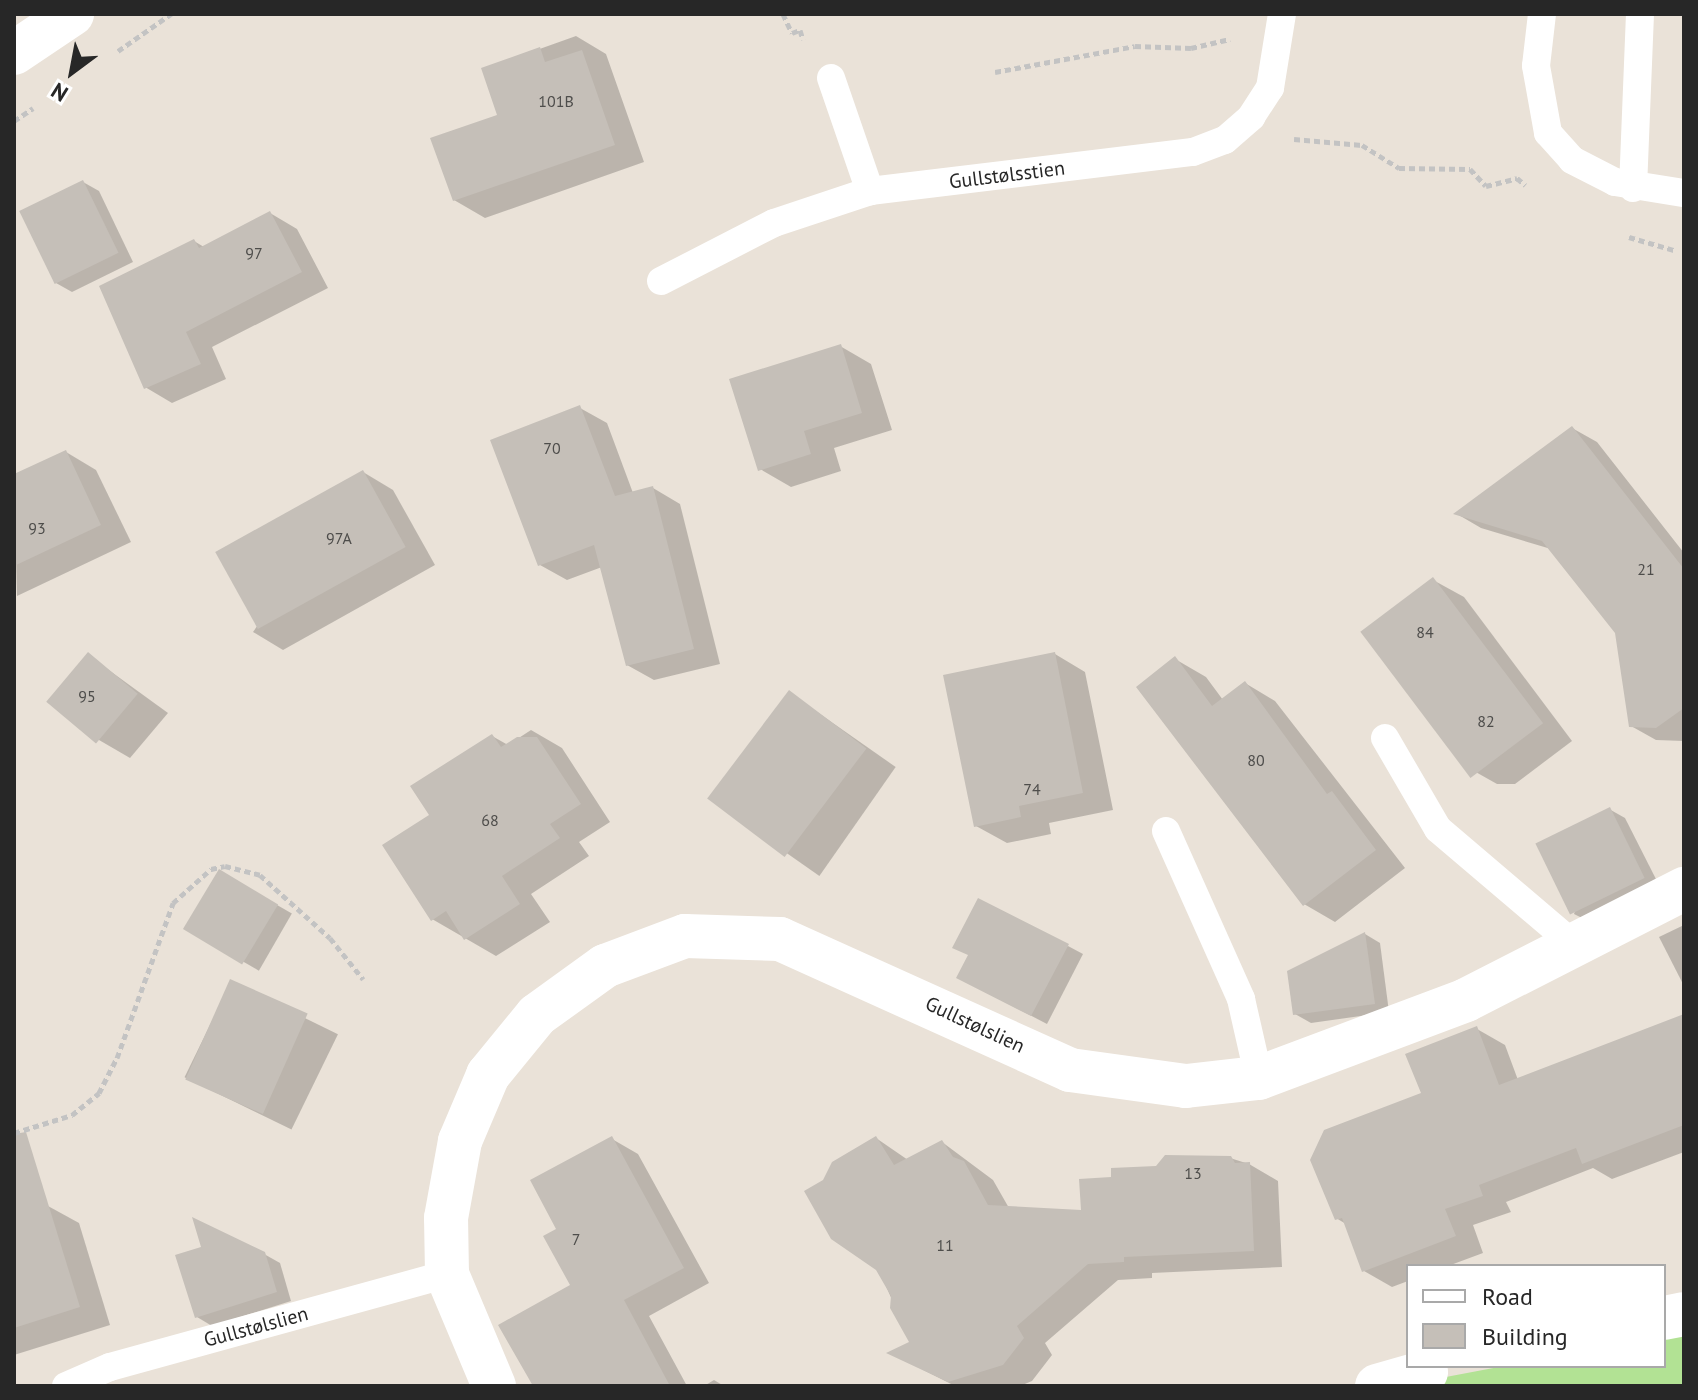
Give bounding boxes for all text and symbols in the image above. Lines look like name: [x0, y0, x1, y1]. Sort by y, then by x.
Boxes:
north arrow: [32, 32, 112, 112]
text: N: [46, 77, 73, 108]
house number: 101B: [538, 91, 574, 111]
street label: Gullstølsstien: [948, 156, 1066, 194]
house number: 97: [245, 243, 263, 263]
house number: 70: [543, 438, 561, 458]
house number: 93: [28, 518, 46, 538]
house number: 97A: [326, 528, 352, 548]
house number: 21: [1637, 559, 1655, 579]
house number: 84: [1416, 622, 1434, 642]
house number: 95: [78, 686, 96, 706]
house number: 82: [1477, 711, 1495, 731]
house number: 80: [1247, 750, 1265, 770]
house number: 74: [1023, 779, 1041, 799]
house number: 68: [481, 810, 499, 830]
street label: Gullstølslien: [921, 992, 1029, 1058]
house number: 13: [1184, 1163, 1202, 1183]
house number: 7: [572, 1229, 580, 1249]
house number: 11: [936, 1235, 954, 1255]
legend: [1406, 1264, 1666, 1368]
text: Road: [1482, 1281, 1533, 1312]
street label: Gullstølslien: [201, 1302, 311, 1352]
text: Building: [1482, 1321, 1568, 1352]

